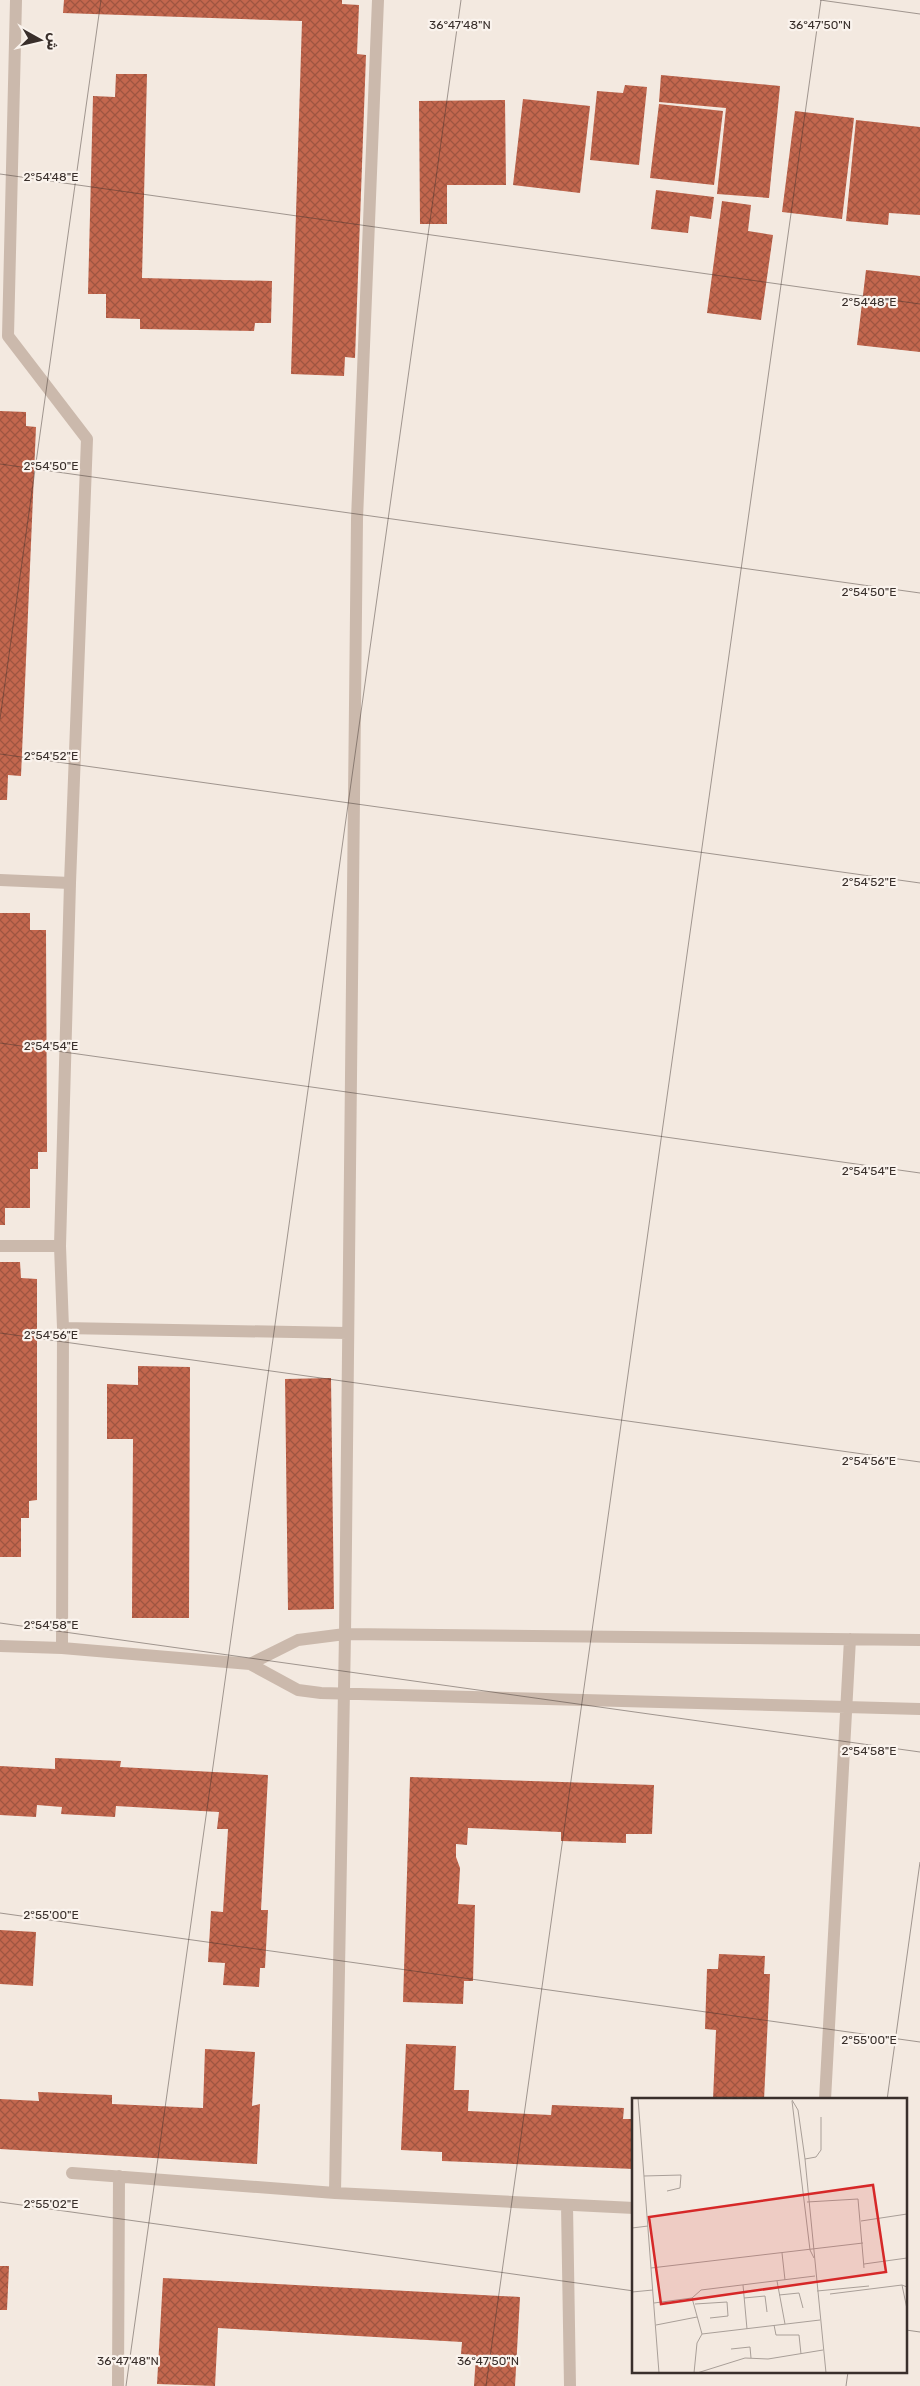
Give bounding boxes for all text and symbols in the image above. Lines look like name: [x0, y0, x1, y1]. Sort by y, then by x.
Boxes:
north arrow: [15, 15, 65, 65]
text: 36°47'48"N: [429, 18, 491, 32]
text: 36°47'50"N: [789, 18, 851, 32]
text: ش: [43, 32, 62, 52]
text: 2°54'48"E: [24, 170, 78, 184]
text: 2°54'48"E: [842, 295, 896, 309]
text: 2°54'50"E: [23, 459, 79, 473]
text: 2°54'50"E: [841, 585, 897, 599]
text: 2°54'52"E: [24, 749, 78, 763]
text: 2°54'52"E: [842, 875, 896, 889]
text: 2°54'54"E: [24, 1039, 78, 1053]
text: 2°54'54"E: [842, 1164, 896, 1178]
text: 2°54'56"E: [24, 1328, 78, 1342]
text: 2°54'56"E: [842, 1454, 896, 1468]
text: 2°54'58"E: [23, 1618, 79, 1632]
text: 2°54'58"E: [841, 1744, 897, 1758]
text: 2°55'00"E: [23, 1908, 79, 1922]
text: 2°55'00"E: [841, 2033, 897, 2047]
inset map: [632, 2098, 908, 2374]
text: 2°55'02"E: [24, 2197, 79, 2211]
text: 36°47'48"N: [97, 2354, 159, 2368]
text: 36°47'50"N: [457, 2354, 519, 2368]

